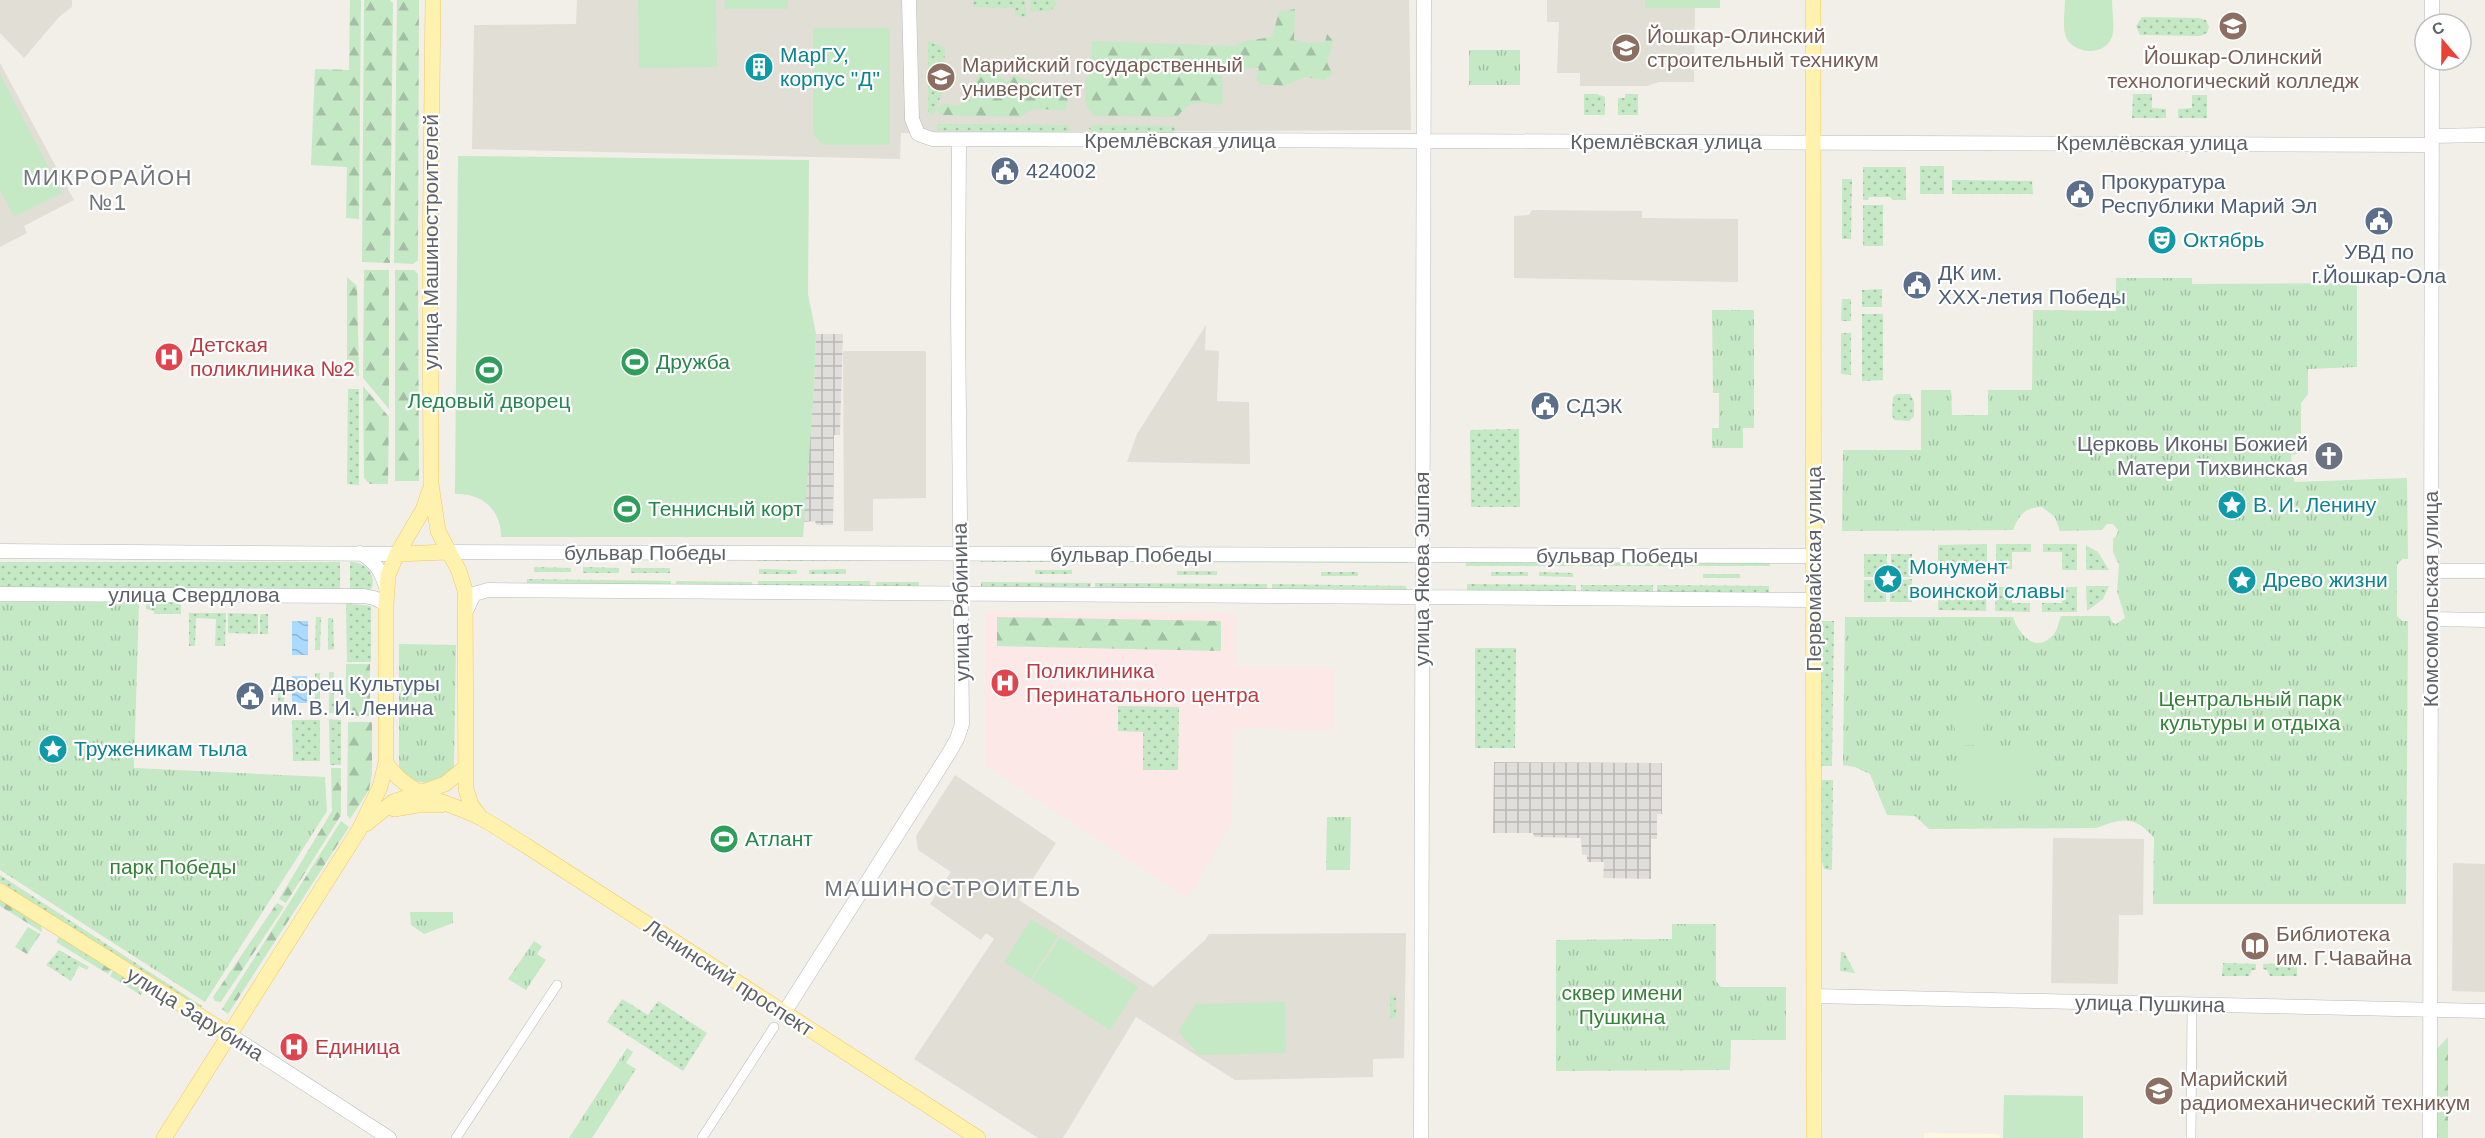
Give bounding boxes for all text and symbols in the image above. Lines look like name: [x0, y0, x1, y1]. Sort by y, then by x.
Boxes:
school or university icon: Йошкар-Олинский технологический колледж: [2217, 10, 2249, 42]
north arrow: [2413, 12, 2473, 72]
text: С: [2430, 18, 2447, 38]
place label: Йошкар-Олинский строительный техникум: [1647, 24, 1879, 71]
school or university icon: Йошкар-Олинский строительный техникум: [1610, 32, 1642, 64]
place label: МарГУ, корпус "Д": [780, 43, 880, 90]
place label: Йошкар-Олинский технологический колледж: [2107, 45, 2359, 92]
building icon: МарГУ, корпус "Д": [743, 51, 775, 83]
place label: Марийский государственный университет: [962, 53, 1243, 100]
school or university icon: Марийский государственный университет: [925, 61, 957, 93]
street label: улица Машиностроителей: [419, 114, 442, 370]
street label: Кремлёвская улица: [1084, 129, 1276, 152]
street label: Кремлёвская улица: [1570, 130, 1762, 153]
street label: Кремлёвская улица: [2056, 131, 2248, 154]
public building icon: 424002: [989, 155, 1021, 187]
place label: 424002: [1026, 159, 1096, 182]
district label: МИКРОРАЙОН №1: [23, 165, 193, 215]
place label: Прокуратура Республики Марий Эл: [2101, 170, 2317, 217]
public building icon: Прокуратура Республики Марий Эл: [2064, 178, 2096, 210]
public building icon: УВД по г.Йошкар-Ола: [2363, 205, 2395, 237]
theatre icon: Октябрь: [2146, 224, 2178, 256]
place label: Октябрь: [2183, 228, 2264, 251]
place label: УВД по г.Йошкар-Ола: [2312, 240, 2447, 287]
place label: ДК им. ХХХ-летия Победы: [1938, 261, 2126, 308]
public building icon: ДК им. ХХХ-летия Победы: [1901, 269, 1933, 301]
place label: Детская поликлиника №2: [190, 333, 355, 380]
hospital icon: Детская поликлиника №2: [153, 341, 185, 373]
sports icon: Дружба: [619, 346, 651, 378]
place label: Дружба: [656, 350, 730, 373]
sports icon: Ледовый дворец: [473, 354, 505, 386]
place label: Ледовый дворец: [408, 389, 571, 412]
public building icon: СДЭК: [1529, 390, 1561, 422]
place label: СДЭК: [1566, 394, 1623, 417]
place label: Церковь Иконы Божией Матери Тихвинская: [2077, 432, 2308, 479]
church icon: Церковь Иконы Божией Матери Тихвинская: [2313, 440, 2345, 472]
street label: Первомайская улица: [1802, 466, 1825, 672]
street label: улица Якова Эшпая: [1410, 472, 1433, 666]
place icon: В. И. Ленину: [2216, 489, 2248, 521]
street label: Комсомольская улица: [2419, 490, 2442, 707]
sports icon: Теннисный корт: [611, 493, 643, 525]
place label: В. И. Ленину: [2253, 493, 2377, 516]
place label: Теннисный корт: [648, 497, 803, 520]
street label: улица Рябинина: [948, 522, 973, 682]
street label: бульвар Победы: [564, 541, 726, 564]
street label: бульвар Победы: [1050, 543, 1212, 566]
street label: бульвар Победы: [1536, 544, 1698, 567]
place label: Монумент воинской славы: [1909, 555, 2065, 602]
place icon: Монумент воинской славы: [1872, 563, 1904, 595]
place icon: Древо жизни: [2226, 564, 2258, 596]
place label: Древо жизни: [2263, 568, 2388, 591]
street label: улица Свердлова: [108, 583, 280, 606]
place label: Поликлиника Перинатального центра: [1026, 659, 1260, 706]
hospital icon: Поликлиника Перинатального центра: [989, 667, 1021, 699]
place label: Дворец Культуры им. В. И. Ленина: [271, 672, 440, 719]
public building icon: Дворец Культуры им. В. И. Ленина: [234, 680, 266, 712]
park label: Центральный парк культуры и отдыха: [2158, 687, 2342, 734]
place icon: Труженикам тыла: [37, 733, 69, 765]
place label: Труженикам тыла: [74, 737, 247, 760]
sports icon: Атлант: [708, 823, 740, 855]
place label: Атлант: [745, 827, 813, 850]
park label: парк Победы: [110, 855, 236, 878]
district label: МАШИНОСТРОИТЕЛЬ: [824, 876, 1082, 901]
street label: Ленинский проспект: [641, 914, 818, 1041]
place label: Библиотека им. Г.Чавайна: [2276, 922, 2412, 969]
library icon: Библиотека им. Г.Чавайна: [2239, 930, 2271, 962]
street label: улица Зарубина: [123, 962, 268, 1065]
park label: сквер имени Пушкина: [1562, 981, 1682, 1028]
street label: улица Пушкина: [2075, 991, 2226, 1016]
hospital icon: Единица: [278, 1031, 310, 1063]
place label: Единица: [315, 1035, 400, 1058]
place label: Марийский радиомеханический техникум: [2180, 1067, 2470, 1114]
school or university icon: Марийский радиомеханический техникум: [2143, 1075, 2175, 1107]

